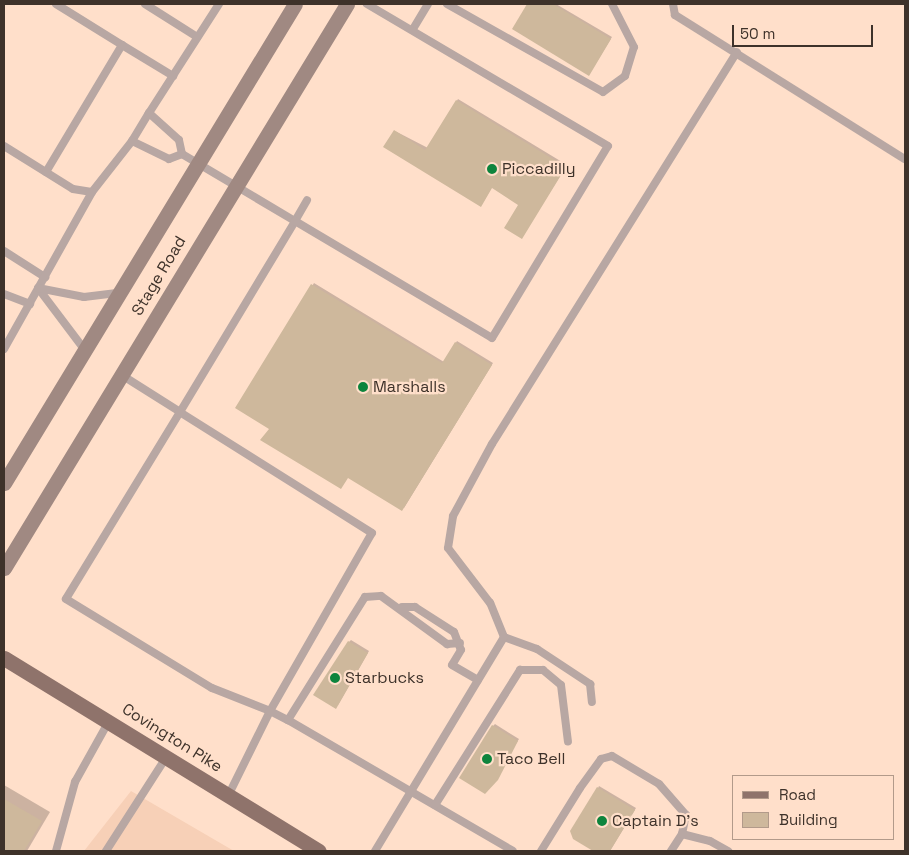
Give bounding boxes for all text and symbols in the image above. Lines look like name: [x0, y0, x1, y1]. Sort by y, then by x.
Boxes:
scale bar: [734, 15, 875, 47]
text: 50 m: [740, 24, 775, 43]
place label: Piccadilly: [502, 159, 576, 179]
marker: Piccadilly: [486, 163, 498, 175]
street label: Stage Road: [128, 233, 190, 319]
place label: Marshalls: [373, 377, 446, 397]
marker: Marshalls: [357, 381, 369, 393]
place label: Starbucks: [345, 668, 424, 688]
marker: Starbucks: [329, 672, 341, 684]
street label: Covington Pike: [118, 700, 226, 776]
place label: Taco Bell: [497, 749, 565, 769]
marker: Taco Bell: [481, 753, 493, 765]
legend: [732, 775, 894, 840]
text: Road: [779, 785, 816, 804]
text: Building: [779, 810, 838, 829]
place label: Captain D's: [612, 811, 699, 831]
marker: Captain D's: [596, 815, 608, 827]

